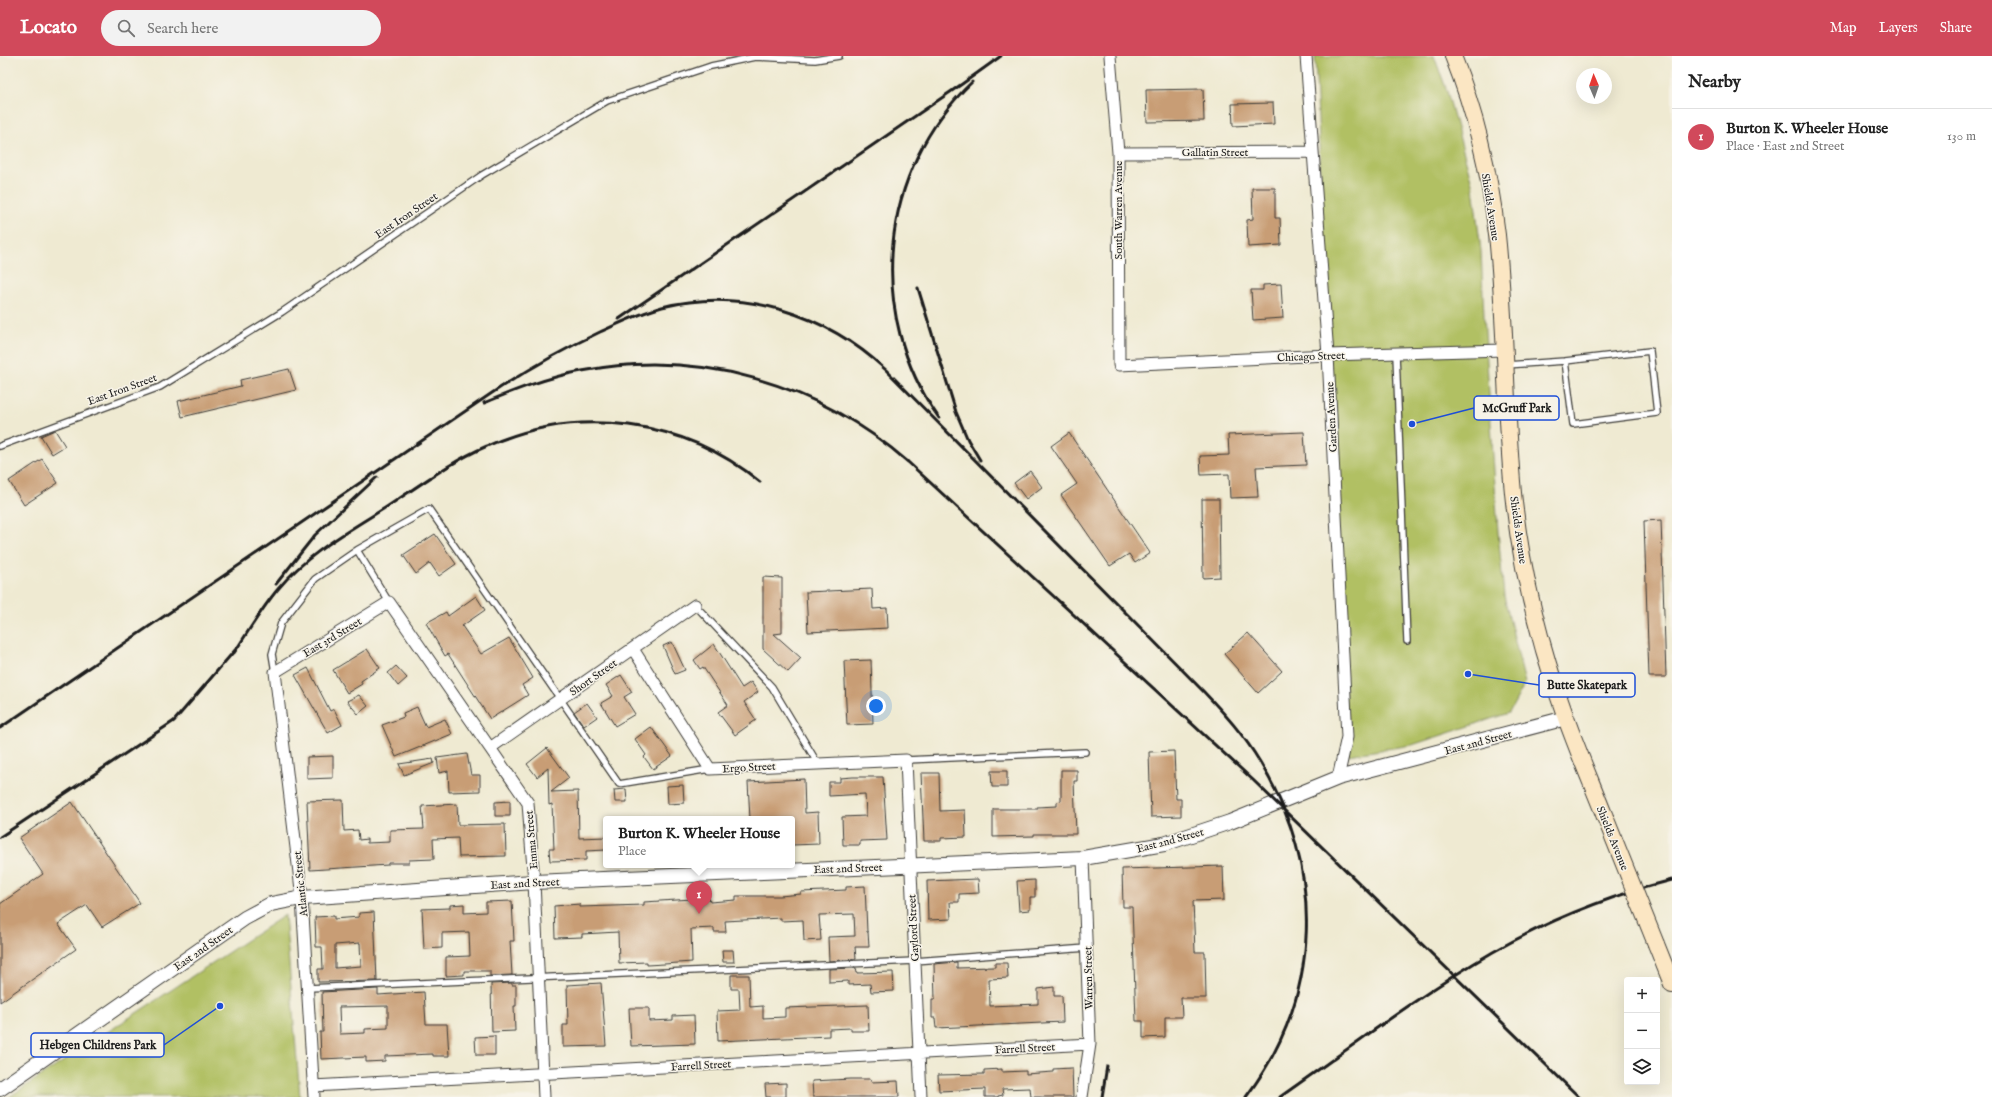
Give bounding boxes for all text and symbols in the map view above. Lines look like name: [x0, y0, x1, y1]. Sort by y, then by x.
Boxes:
search box: [101, 10, 381, 46]
text: Locato: [20, 16, 77, 40]
icon: search: [115, 17, 137, 39]
text: Search here: [147, 19, 219, 38]
text: Map: [1830, 19, 1857, 37]
text: Layers: [1879, 19, 1918, 37]
text: Share: [1940, 19, 1972, 37]
north arrow: [1576, 68, 1612, 104]
text: Nearby: [1688, 72, 1741, 93]
text: Burton K. Wheeler House: [1726, 119, 1888, 138]
text: 1: [1699, 128, 1703, 145]
text: 130 m: [1947, 128, 1976, 145]
text: Place · East 2nd Street: [1726, 138, 1844, 155]
street label: Gallatin Street: [1182, 146, 1249, 160]
street label: South Warren Avenue: [1112, 161, 1126, 259]
street label: Shields Avenue: [1478, 172, 1502, 242]
street label: East Iron Street: [373, 190, 441, 242]
street label: Chicago Street: [1277, 349, 1345, 365]
street label: East Iron Street: [86, 371, 159, 409]
street label: Garden Avenue: [1323, 381, 1341, 452]
callout: McGruff Park: [1474, 396, 1559, 420]
text: McGruff Park: [1482, 401, 1552, 416]
street label: Shields Avenue: [1506, 495, 1530, 565]
street label: East 3rd Street: [301, 615, 365, 661]
street label: Short Street: [567, 656, 620, 699]
callout: Butte Skatepark: [1539, 673, 1635, 697]
text: Butte Skatepark: [1547, 678, 1628, 694]
your location: [866, 696, 886, 716]
street label: East 2nd Street: [1443, 727, 1514, 759]
street label: Ergo Street: [722, 760, 776, 776]
street label: Shields Avenue: [1593, 804, 1631, 873]
street label: Emma Street: [522, 810, 542, 870]
popup: [603, 816, 795, 868]
text: Burton K. Wheeler House: [618, 824, 780, 843]
street label: East 2nd Street: [1135, 825, 1206, 857]
text: Place: [618, 843, 646, 860]
street label: Atlantic Street: [291, 850, 312, 918]
street label: East 2nd Street: [813, 861, 883, 877]
street label: East 2nd Street: [490, 875, 560, 893]
pin: 1: [686, 881, 712, 914]
street label: Gaylord Street: [905, 894, 923, 962]
street label: East 2nd Street: [171, 923, 236, 974]
street label: Warren Street: [1081, 946, 1097, 1010]
map controls: [1624, 977, 1660, 1085]
button: +: [1624, 977, 1660, 1013]
button: −: [1624, 1013, 1660, 1049]
callout: Hebgen Childrens Park: [31, 1033, 164, 1057]
text: Hebgen Childrens Park: [40, 1038, 157, 1054]
street label: Farrell Street: [994, 1040, 1056, 1058]
button: layers: [1624, 1049, 1660, 1085]
street label: Farrell Street: [670, 1057, 732, 1075]

